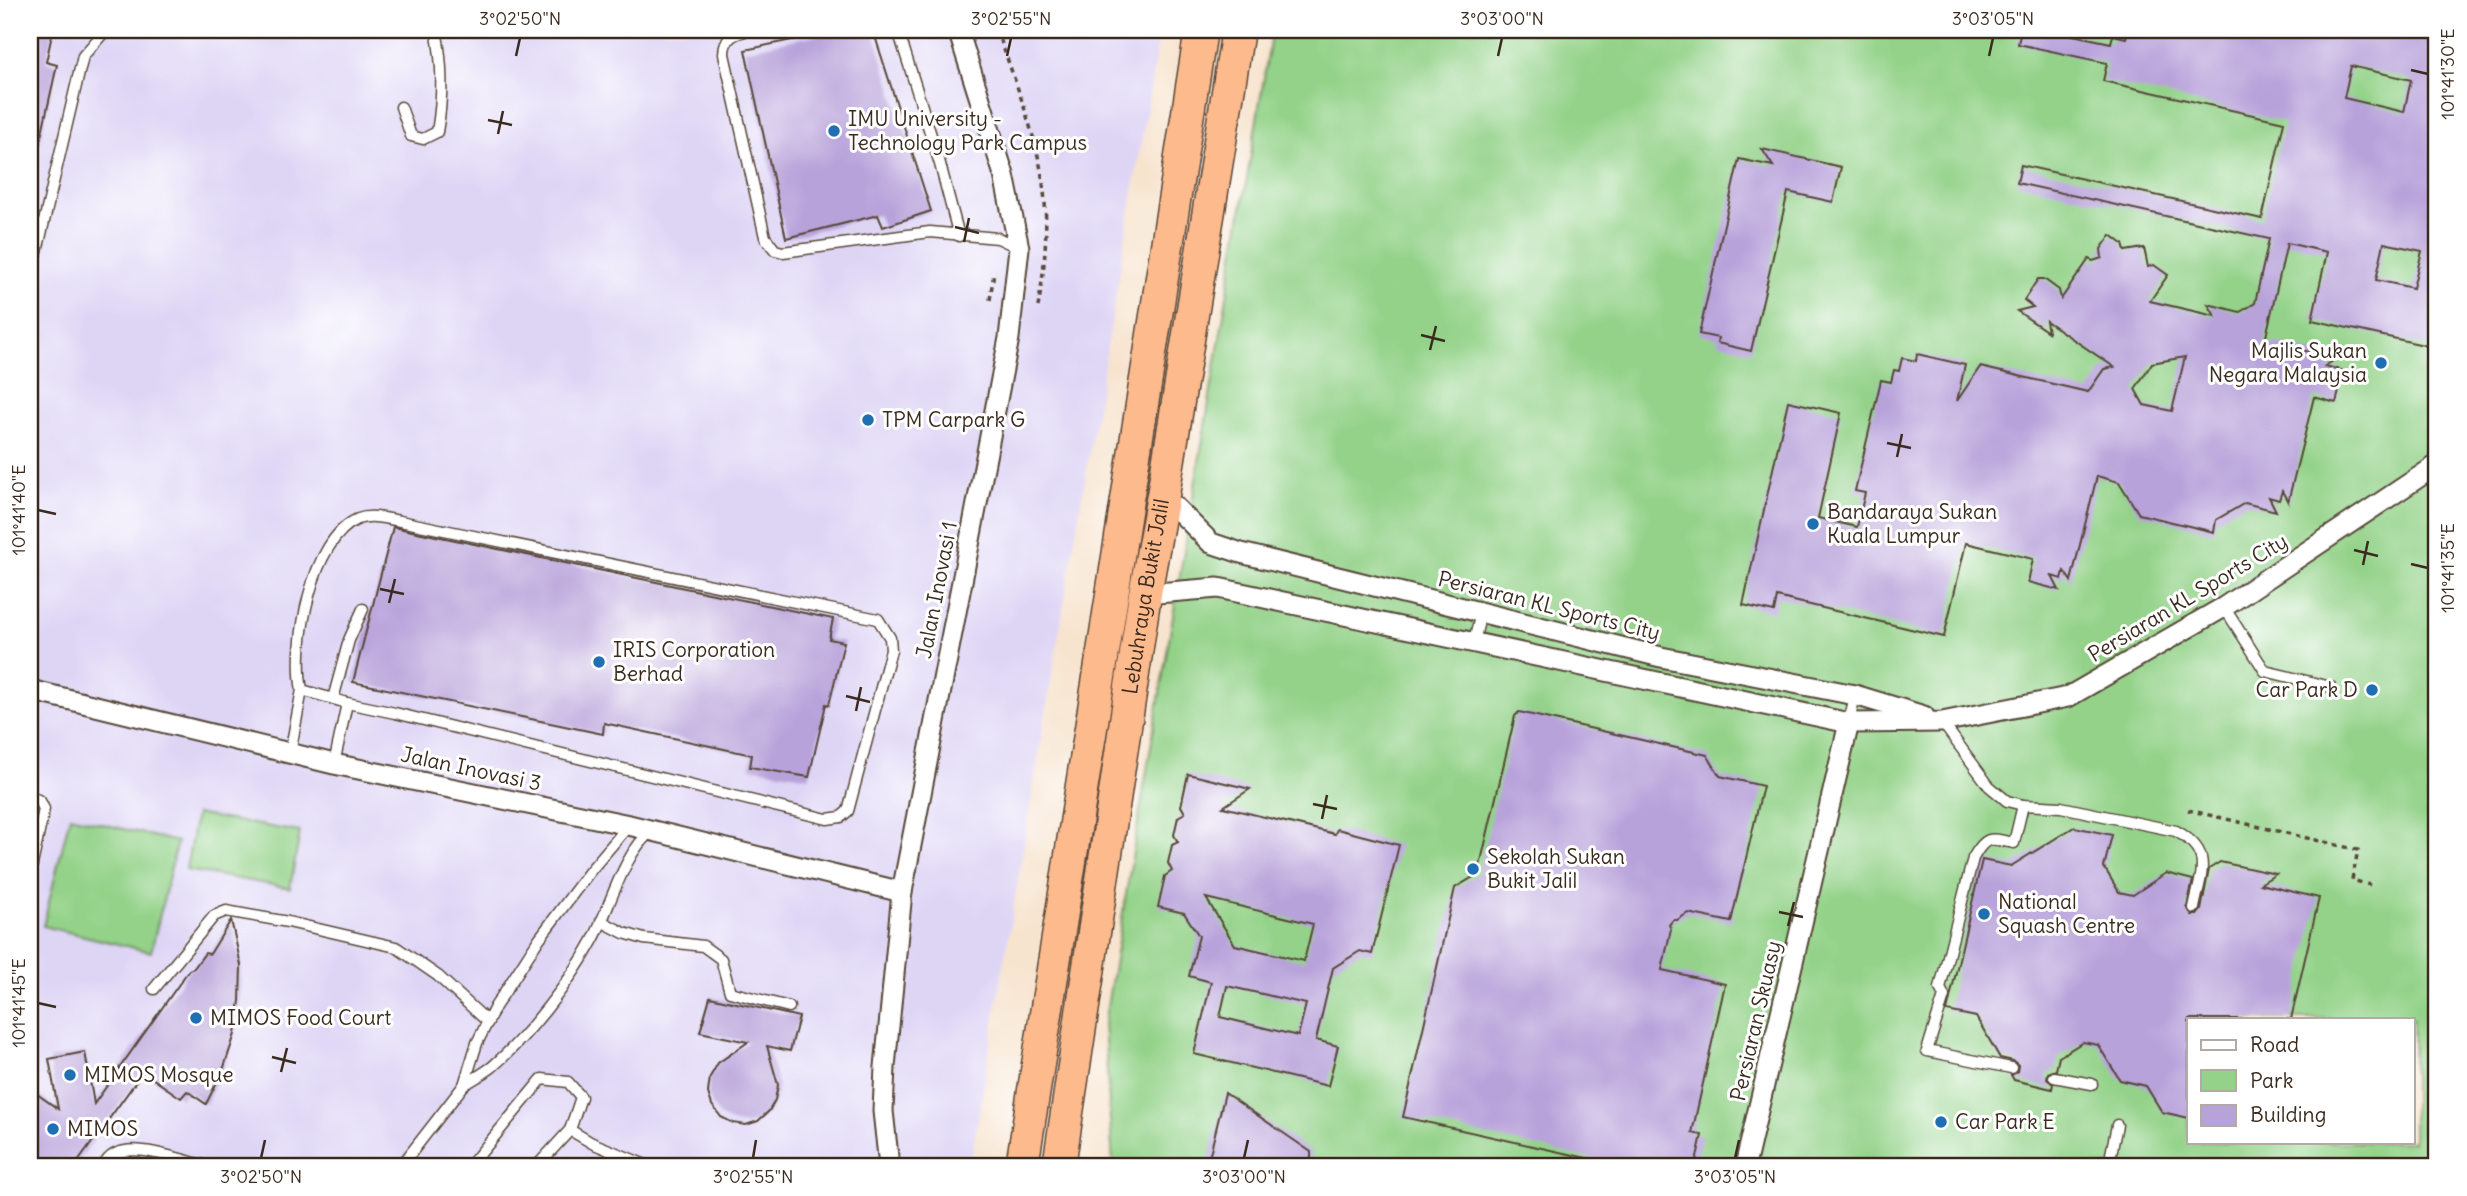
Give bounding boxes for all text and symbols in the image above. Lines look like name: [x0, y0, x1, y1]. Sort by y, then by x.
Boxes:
text: 3°02'50"N: [479, 7, 561, 30]
text: 3°02'55"N: [971, 7, 1051, 30]
text: 3°03'00"N: [1460, 7, 1544, 30]
text: 3°03'05"N: [1952, 7, 2034, 30]
text: 101°41'30"E: [2436, 28, 2459, 120]
place label: IMU University - Technology Park Campus: [848, 105, 1087, 156]
marker: IMU University - Technology Park Campus: [826, 123, 842, 139]
place label: Majlis Sukan Negara Malaysia: [2209, 337, 2367, 388]
marker: Majlis Sukan Negara Malaysia: [2373, 355, 2389, 371]
place label: TPM Carpark G: [882, 406, 1025, 433]
marker: TPM Carpark G: [860, 412, 876, 428]
text: 101°41'40"E: [7, 464, 30, 556]
street label: Lebuhraya Bukit Jalil: [1116, 497, 1175, 696]
place label: Bandaraya Sukan Kuala Lumpur: [1827, 498, 1997, 549]
marker: Bandaraya Sukan Kuala Lumpur: [1805, 516, 1821, 532]
street label: Jalan Inovasi 1: [910, 519, 963, 661]
text: 101°41'35"E: [2436, 523, 2459, 613]
street label: Persiaran KL Sports City: [2083, 527, 2292, 668]
street label: Persiaran KL Sports City: [1435, 565, 1663, 646]
place label: IRIS Corporation Berhad: [613, 636, 775, 687]
marker: IRIS Corporation Berhad: [591, 654, 607, 670]
place label: Car Park D: [2256, 676, 2358, 703]
marker: Car Park D: [2364, 682, 2380, 698]
street label: Jalan Inovasi 3: [399, 740, 544, 797]
place label: Sekolah Sukan Bukit Jalil: [1487, 843, 1625, 894]
marker: Sekolah Sukan Bukit Jalil: [1465, 861, 1481, 877]
place label: National Squash Centre: [1998, 888, 2135, 939]
marker: National Squash Centre: [1976, 906, 1992, 922]
street label: Persiaran Skuasy: [1724, 938, 1787, 1104]
text: 101°41'45"E: [7, 958, 30, 1048]
place label: MIMOS Food Court: [210, 1004, 391, 1031]
marker: MIMOS Food Court: [188, 1010, 204, 1026]
legend: [2187, 1018, 2414, 1144]
text: Road: [2250, 1031, 2299, 1058]
place label: MIMOS Mosque: [84, 1061, 234, 1088]
marker: MIMOS Mosque: [62, 1067, 78, 1083]
text: Park: [2250, 1067, 2293, 1094]
text: Building: [2250, 1101, 2326, 1128]
place label: Car Park E: [1955, 1108, 2055, 1135]
marker: Car Park E: [1933, 1114, 1949, 1130]
place label: MIMOS: [67, 1115, 138, 1142]
marker: MIMOS: [45, 1121, 61, 1137]
text: 3°02'50"N: [220, 1165, 302, 1188]
text: 3°02'55"N: [713, 1165, 793, 1188]
text: 3°03'00"N: [1202, 1165, 1286, 1188]
text: 3°03'05"N: [1694, 1165, 1776, 1188]

